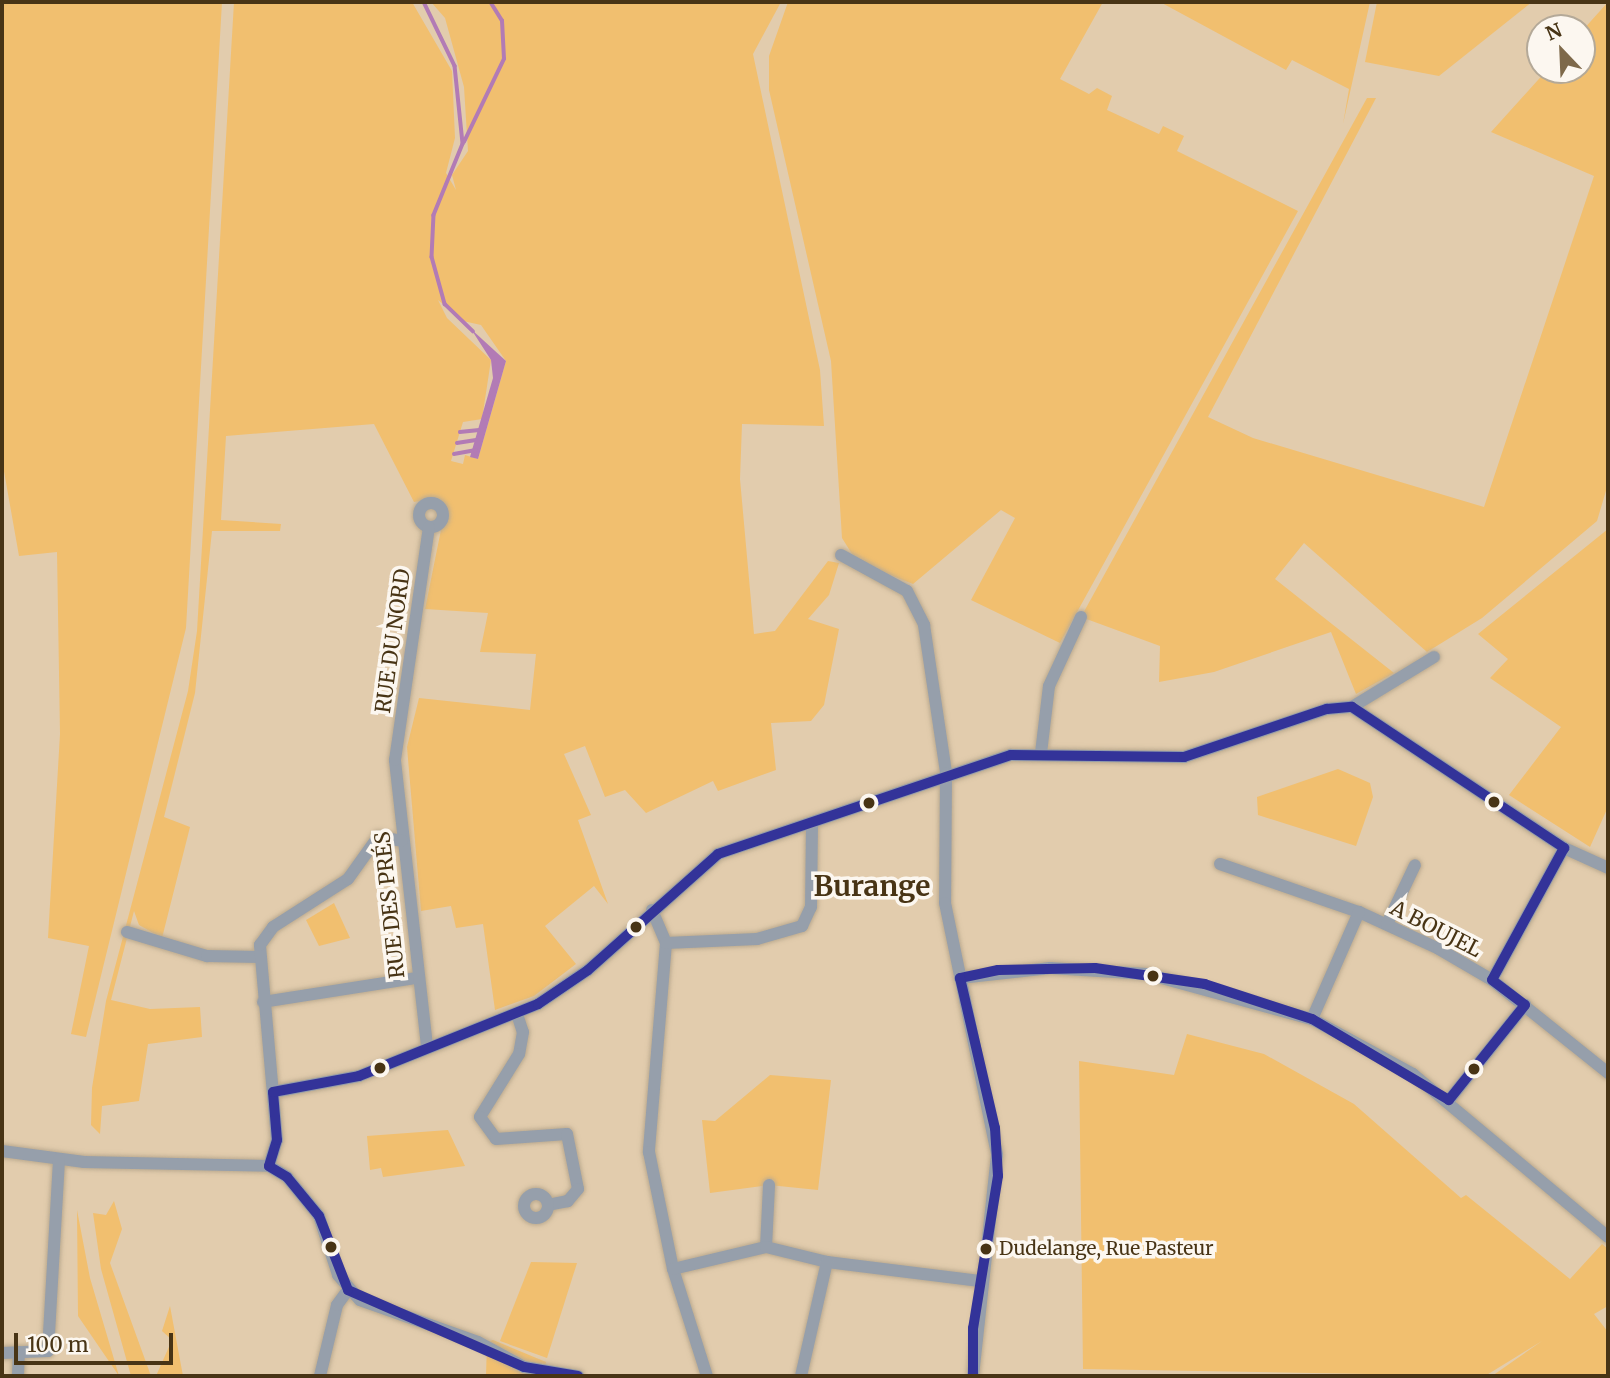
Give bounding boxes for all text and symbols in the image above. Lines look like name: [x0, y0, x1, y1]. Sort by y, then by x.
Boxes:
north arrow: [1526, 14, 1596, 84]
text: N: [1542, 18, 1565, 45]
street label: RUE DU NORD: [370, 567, 416, 715]
unlabelled marker: [1487, 795, 1501, 809]
unlabelled marker: [862, 796, 876, 810]
street label: RUE DES PRÉS: [370, 830, 410, 980]
district label: Burange: [814, 869, 930, 903]
street label: A BOUJEL: [1386, 895, 1486, 963]
unlabelled marker: [629, 920, 643, 934]
unlabelled marker: [1146, 969, 1160, 983]
unlabelled marker: [373, 1061, 387, 1075]
unlabelled marker: [1467, 1062, 1481, 1076]
place label: Dudelange, Rue Pasteur: [999, 1238, 1214, 1260]
unlabelled marker: [324, 1240, 338, 1254]
marker: Dudelange, Rue Pasteur: [979, 1242, 993, 1256]
scale bar: [18, 1318, 177, 1362]
text: 100 m: [27, 1331, 89, 1358]

